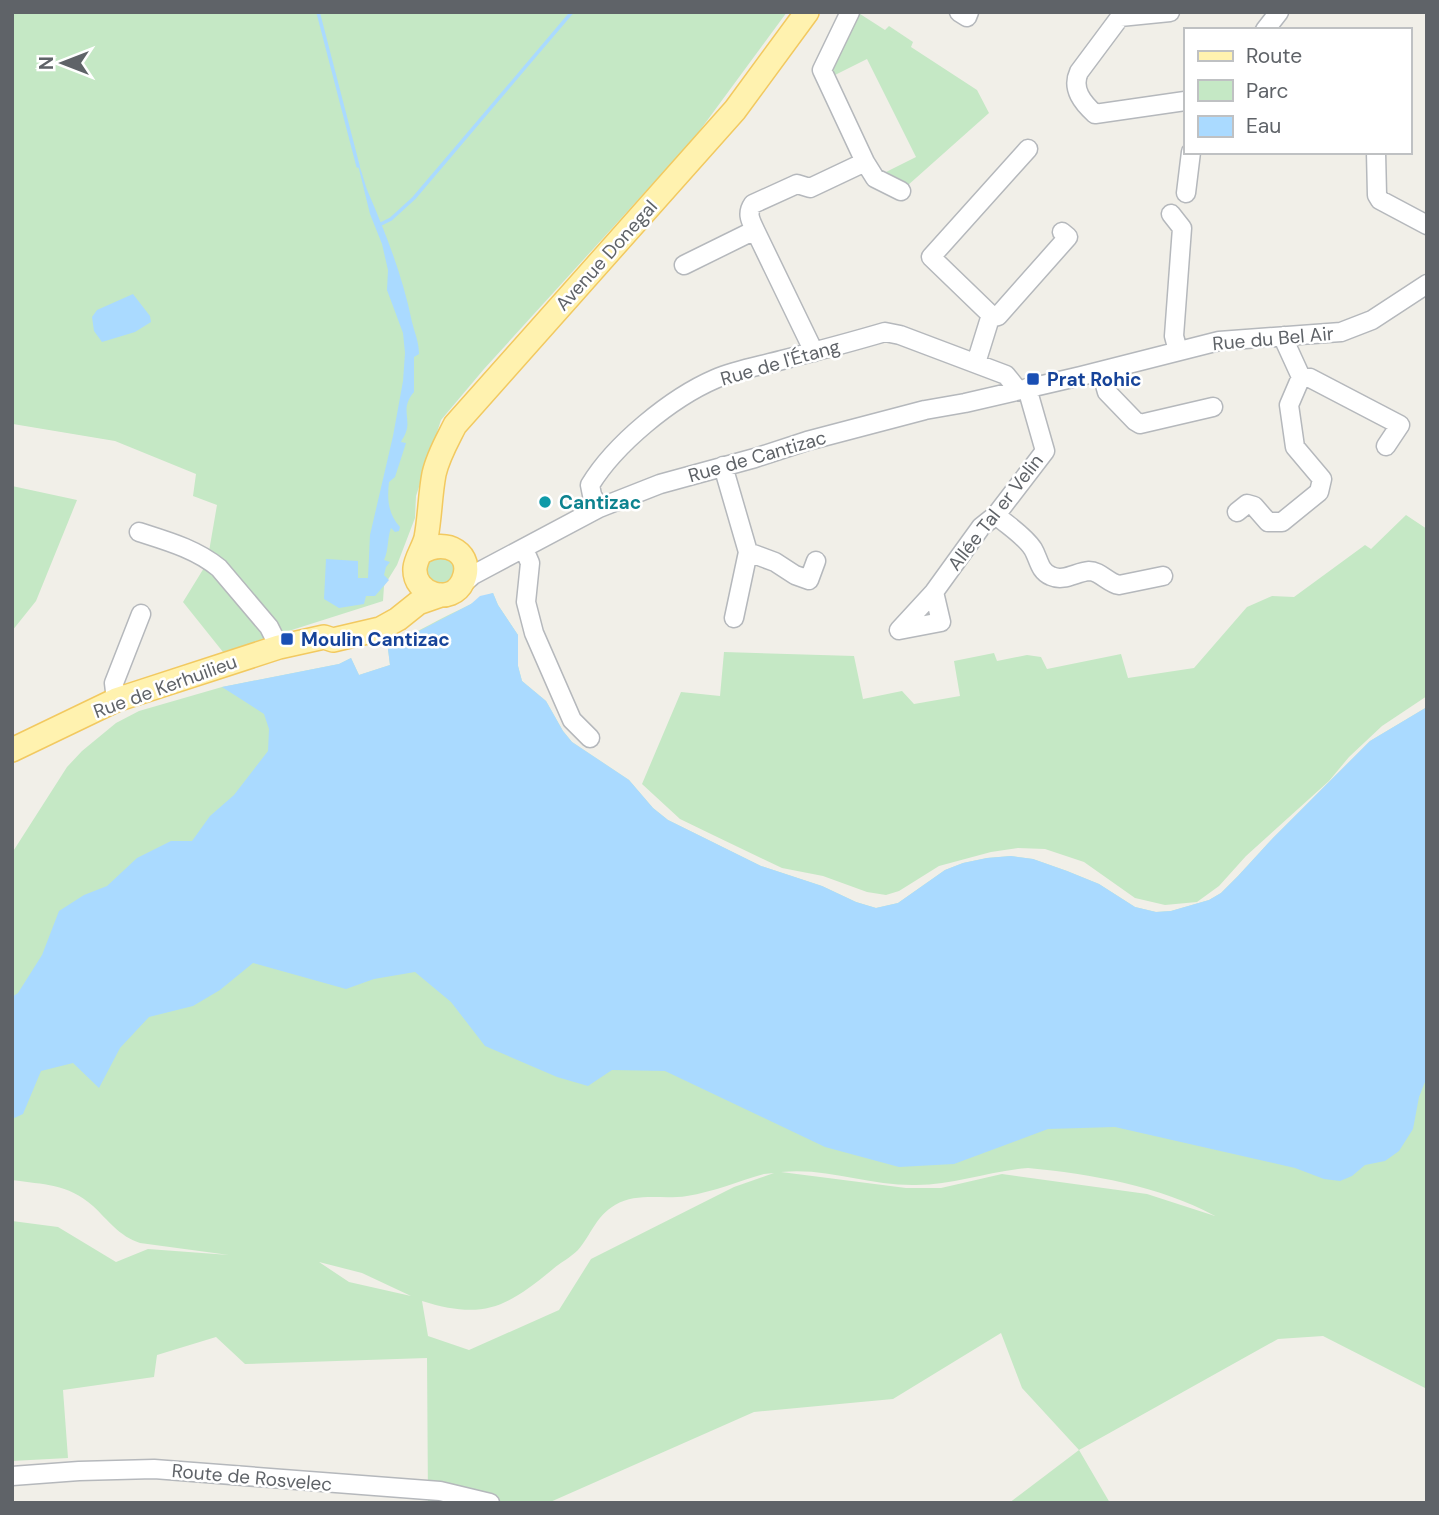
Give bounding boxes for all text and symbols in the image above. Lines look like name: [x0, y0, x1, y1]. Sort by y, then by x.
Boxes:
north arrow: [28, 28, 98, 98]
legend: [1184, 28, 1411, 154]
text: Route: [1246, 42, 1302, 70]
text: N: [34, 56, 59, 70]
text: Parc: [1246, 77, 1289, 105]
text: Eau: [1246, 112, 1281, 140]
street label: Avenue Donegal: [550, 195, 663, 316]
street label: Rue du Bel Air: [1211, 321, 1335, 356]
street label: Rue de l'Étang: [718, 333, 843, 391]
place label: Prat Rohic: [1047, 367, 1142, 392]
marker: Prat Rohic: [1025, 371, 1041, 387]
street label: Rue de Cantizac: [685, 425, 829, 488]
street label: Allée Tal er Velin: [942, 449, 1049, 576]
place label: Cantizac: [559, 490, 641, 515]
marker: Cantizac: [537, 494, 553, 510]
place label: Moulin Cantizac: [301, 627, 450, 652]
marker: Moulin Cantizac: [279, 631, 295, 647]
street label: Rue de Kerhuilieu: [90, 649, 240, 724]
street label: Route de Rosvelec: [171, 1458, 333, 1497]

